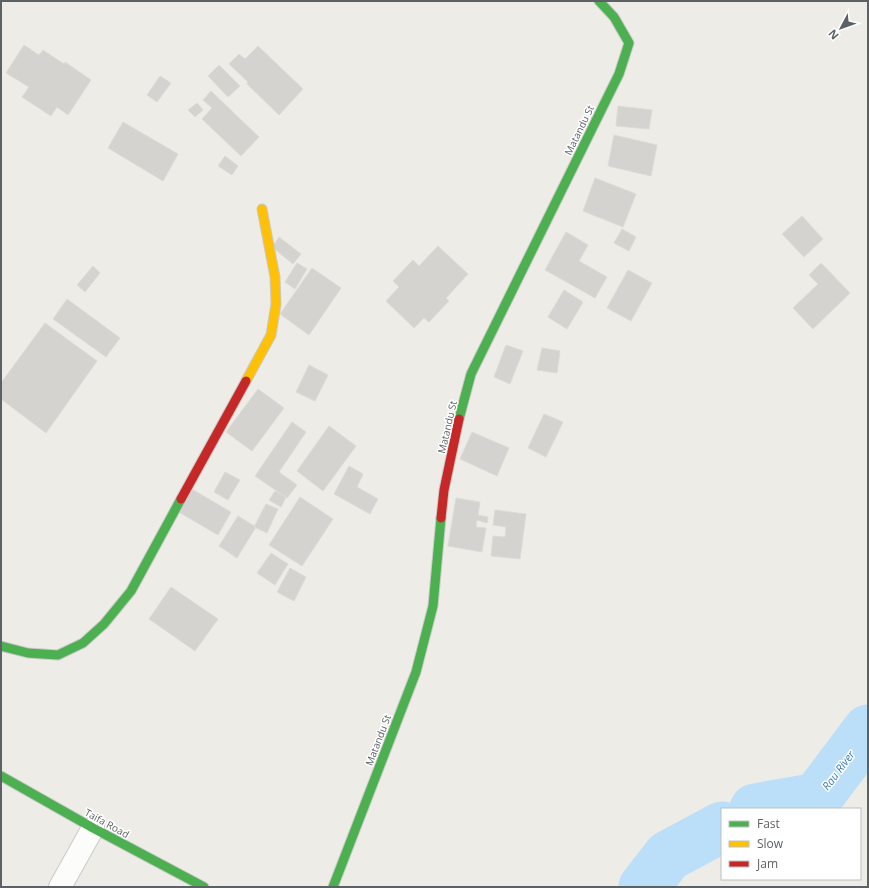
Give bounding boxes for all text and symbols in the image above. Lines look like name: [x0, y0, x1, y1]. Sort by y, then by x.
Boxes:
north arrow: [821, 8, 861, 48]
text: N: [824, 27, 842, 43]
street label: Matandu St: [561, 102, 597, 157]
street label: Matandu St: [434, 399, 460, 455]
street label: Matandu St: [362, 712, 394, 768]
water label: Rau River: [818, 747, 858, 793]
street label: Taifa Road: [82, 805, 132, 841]
legend: [721, 808, 861, 880]
text: Fast: [757, 815, 780, 832]
text: Slow: [757, 835, 784, 852]
text: Jam: [756, 855, 778, 872]

